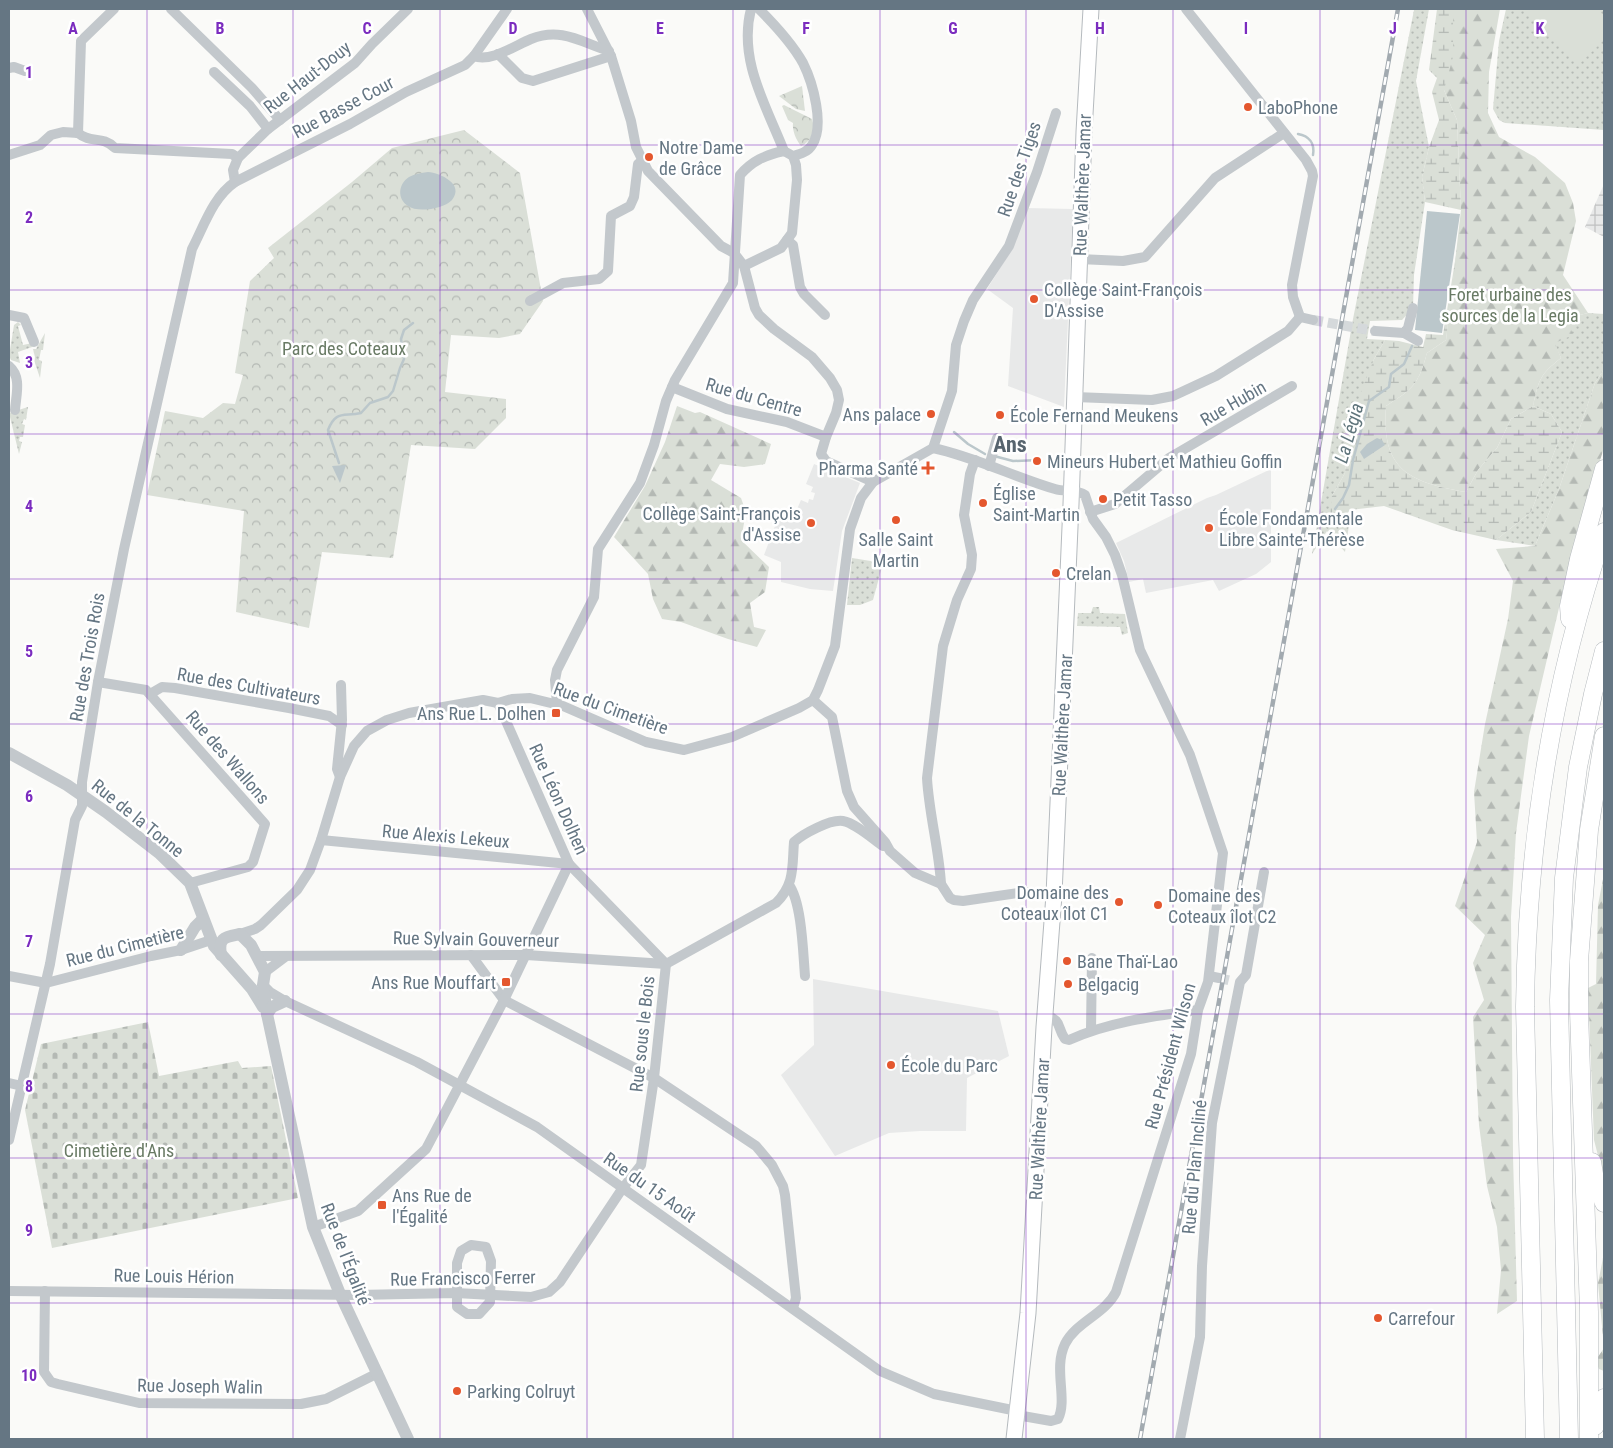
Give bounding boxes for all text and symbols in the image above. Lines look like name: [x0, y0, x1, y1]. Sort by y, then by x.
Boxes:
text: A: [68, 19, 78, 38]
text: B: [216, 19, 225, 38]
text: C: [362, 19, 372, 38]
text: D: [508, 19, 518, 38]
text: E: [656, 19, 664, 38]
text: F: [802, 19, 810, 38]
text: G: [948, 19, 958, 38]
text: H: [1095, 19, 1105, 38]
text: I: [1244, 19, 1248, 38]
text: J: [1389, 19, 1397, 38]
text: K: [1536, 19, 1545, 38]
street label: Rue Haut-Douy: [259, 36, 355, 117]
text: 1: [25, 63, 33, 82]
street label: Rue Basse Cour: [289, 71, 398, 142]
place label: LaboPhone: [1258, 97, 1338, 118]
marker: LaboPhone: [1242, 101, 1254, 113]
street label: Rue Walthère Jamar: [1069, 113, 1095, 256]
street label: Rue des Tiges: [993, 119, 1045, 219]
place label: Notre Dame de Grâce: [659, 137, 743, 179]
marker: Notre Dame de Grâce: [643, 151, 655, 163]
text: 2: [25, 208, 33, 227]
place label: Collège Saint-François D'Assise: [1044, 279, 1203, 321]
park label: Foret urbaine des sources de la Legia: [1441, 284, 1579, 326]
marker: Collège Saint-François D'Assise: [1028, 293, 1040, 305]
park label: Parc des Coteaux: [282, 338, 406, 359]
text: 3: [25, 353, 33, 372]
street label: Rue du Centre: [704, 373, 804, 421]
street label: Rue Hubin: [1196, 376, 1270, 430]
water label: La Légia: [1329, 400, 1369, 466]
place label: Ans palace: [843, 404, 921, 425]
place label: École Fernand Meukens: [1010, 405, 1178, 426]
marker: Ans palace: [925, 408, 937, 420]
marker: École Fernand Meukens: [994, 409, 1006, 421]
district label: Ans: [993, 432, 1027, 457]
place label: Mineurs Hubert et Mathieu Goffin: [1047, 451, 1282, 472]
marker: Mineurs Hubert et Mathieu Goffin: [1031, 455, 1043, 467]
place label: Pharma Santé: [818, 458, 918, 479]
marker: Pharma Santé: [922, 462, 934, 474]
place label: Église Saint-Martin: [993, 483, 1080, 525]
place label: Petit Tasso: [1113, 489, 1192, 510]
marker: Petit Tasso: [1097, 493, 1109, 505]
text: 4: [25, 497, 33, 516]
marker: Église Saint-Martin: [977, 497, 989, 509]
place label: Collège Saint-François d'Assise: [642, 503, 801, 545]
place label: École Fondamentale Libre Sainte-Thérèse: [1219, 508, 1364, 550]
marker: Salle Saint Martin: [890, 514, 902, 526]
marker: Collège Saint-François d'Assise: [805, 517, 817, 529]
marker: École Fondamentale Libre Sainte-Thérèse: [1203, 522, 1215, 534]
place label: Salle Saint Martin: [859, 529, 933, 571]
place label: Crelan: [1066, 563, 1111, 584]
marker: Crelan: [1050, 567, 1062, 579]
street label: Rue des Trois Rois: [65, 591, 109, 723]
text: 5: [25, 642, 33, 661]
street label: Rue Walthère Jamar: [1048, 653, 1076, 797]
street label: Rue des Cultivateurs: [176, 663, 322, 709]
street label: Rue du Cimetière: [551, 678, 671, 738]
place label: Ans Rue L. Dolhen: [417, 703, 546, 724]
street label: Rue des Wallons: [182, 706, 274, 808]
marker: Ans Rue L. Dolhen: [550, 707, 562, 719]
street label: Rue Léon Dolhen: [525, 740, 593, 858]
street label: Rue de la Tonne: [88, 775, 188, 861]
text: 6: [25, 787, 33, 806]
street label: Rue Alexis Lekeux: [381, 820, 511, 852]
place label: Domaine des Coteaux îlot C1: [1001, 882, 1109, 924]
place label: Domaine des Coteaux îlot C2: [1168, 885, 1276, 927]
marker: Domaine des Coteaux îlot C1: [1113, 896, 1125, 908]
marker: Domaine des Coteaux îlot C2: [1152, 899, 1164, 911]
street label: Rue du Cimetière: [64, 921, 186, 971]
street label: Rue Sylvain Gouverneur: [393, 927, 560, 951]
text: 7: [25, 932, 33, 951]
place label: Bane Thaï-Lao: [1077, 951, 1178, 972]
marker: Bane Thaï-Lao: [1061, 955, 1073, 967]
place label: Ans Rue Mouffart: [371, 972, 496, 993]
place label: Belgacig: [1078, 974, 1139, 995]
street label: Rue sous le Bois: [625, 975, 659, 1093]
marker: Ans Rue Mouffart: [500, 976, 512, 988]
marker: Belgacig: [1062, 978, 1074, 990]
street label: Rue Président Wilson: [1140, 981, 1200, 1131]
place label: École du Parc: [901, 1055, 998, 1076]
street label: Rue Walthère Jamar: [1025, 1057, 1053, 1201]
marker: École du Parc: [885, 1059, 897, 1071]
text: 8: [25, 1077, 33, 1096]
street label: Rue du Plan Incliné: [1178, 1099, 1210, 1235]
park label: Cimetière d'Ans: [64, 1140, 174, 1161]
street label: Rue du 15 Août: [600, 1147, 700, 1227]
place label: Ans Rue de l'Égalité: [392, 1185, 472, 1227]
marker: Ans Rue de l'Égalité: [376, 1199, 388, 1211]
street label: Rue de l'Égalité: [317, 1200, 375, 1308]
text: 9: [25, 1221, 33, 1240]
street label: Rue Louis Hérion: [114, 1264, 234, 1288]
street label: Rue Francisco Ferrer: [390, 1266, 536, 1290]
place label: Carrefour: [1388, 1308, 1455, 1329]
marker: Carrefour: [1372, 1312, 1384, 1324]
text: 10: [21, 1366, 37, 1385]
street label: Rue Joseph Walin: [137, 1374, 263, 1398]
place label: Parking Colruyt: [467, 1381, 575, 1402]
marker: Parking Colruyt: [451, 1385, 463, 1397]

